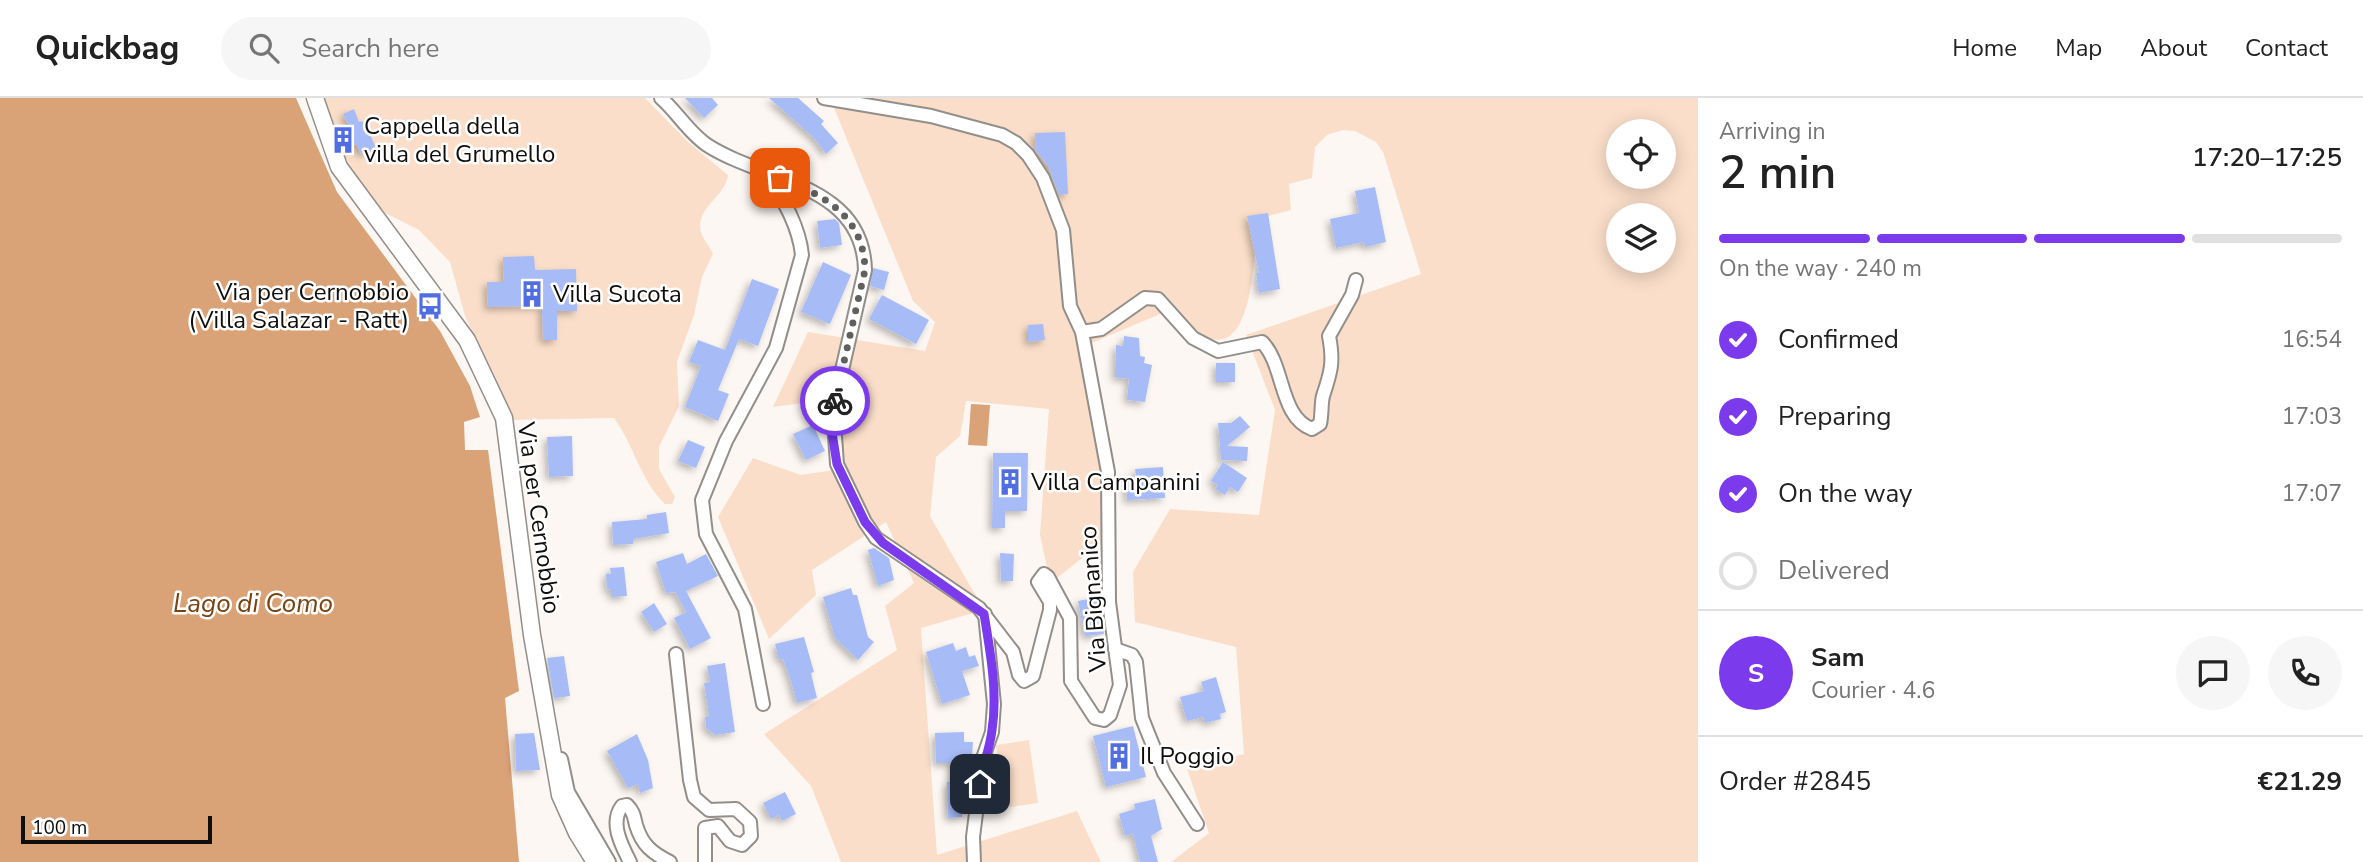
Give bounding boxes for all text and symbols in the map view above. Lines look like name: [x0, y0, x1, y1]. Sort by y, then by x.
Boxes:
search box: [221, 17, 711, 80]
text: Quickbag: [35, 26, 179, 71]
icon: search: [245, 29, 283, 67]
text: Search here: [301, 31, 439, 66]
text: Home: [1952, 32, 2017, 64]
text: Map: [2055, 32, 2102, 64]
text: About: [2140, 32, 2207, 64]
text: Contact: [2245, 32, 2328, 64]
place label: Cappella della villa del Grumello: [364, 110, 555, 170]
text: Arriving in: [1719, 116, 1826, 147]
map controls: [1606, 119, 1676, 273]
button: locate: [1606, 119, 1676, 189]
building icon: Cappella della villa del Grumello: [328, 125, 358, 155]
text: 17:20–17:25: [2192, 140, 2342, 175]
text: 2 min: [1719, 141, 1836, 204]
pin: [750, 148, 810, 208]
icon: bag: [761, 159, 799, 197]
button: layers: [1606, 203, 1676, 273]
text: On the way · 240 m: [1719, 253, 1922, 284]
place label: Via per Cernobbio (Villa Salazar - Ratt): [189, 276, 409, 336]
place label: Villa Sucota: [552, 278, 682, 310]
building icon: Villa Sucota: [517, 279, 547, 309]
bus stop icon: Via per Cernobbio (Villa Salazar - Ratt): [415, 291, 445, 321]
icon: check: [1719, 321, 1757, 359]
text: Confirmed: [1778, 322, 1899, 357]
text: 16:54: [2282, 324, 2342, 355]
courier: [800, 366, 870, 436]
icon: bike: [816, 382, 854, 420]
icon: check: [1719, 398, 1757, 436]
text: Preparing: [1778, 399, 1891, 434]
text: 17:03: [2282, 401, 2342, 432]
street label: Via per Cernobbio: [510, 419, 568, 616]
place label: Villa Campanini: [1030, 466, 1200, 498]
building icon: Villa Campanini: [995, 467, 1025, 497]
icon: check: [1719, 475, 1757, 513]
text: On the way: [1778, 476, 1912, 511]
text: 17:07: [2282, 478, 2342, 509]
street label: Via Bignanico: [1072, 525, 1114, 674]
text: Delivered: [1778, 553, 1890, 588]
water label: Lago di Como: [173, 586, 333, 621]
button: chat: [2176, 636, 2250, 710]
button: phone: [2268, 636, 2342, 710]
text: Sam: [1811, 640, 1864, 675]
text: S: [1748, 656, 1764, 691]
text: Courier · 4.6: [1811, 675, 1935, 706]
place label: Il Poggio: [1140, 740, 1234, 772]
building icon: Il Poggio: [1104, 741, 1134, 771]
pin: [950, 754, 1010, 814]
text: Order #2845: [1719, 764, 1871, 799]
text: €21.29: [2258, 764, 2342, 799]
icon: home: [961, 765, 999, 803]
scale bar: [21, 813, 212, 845]
text: 100 m: [32, 815, 87, 841]

